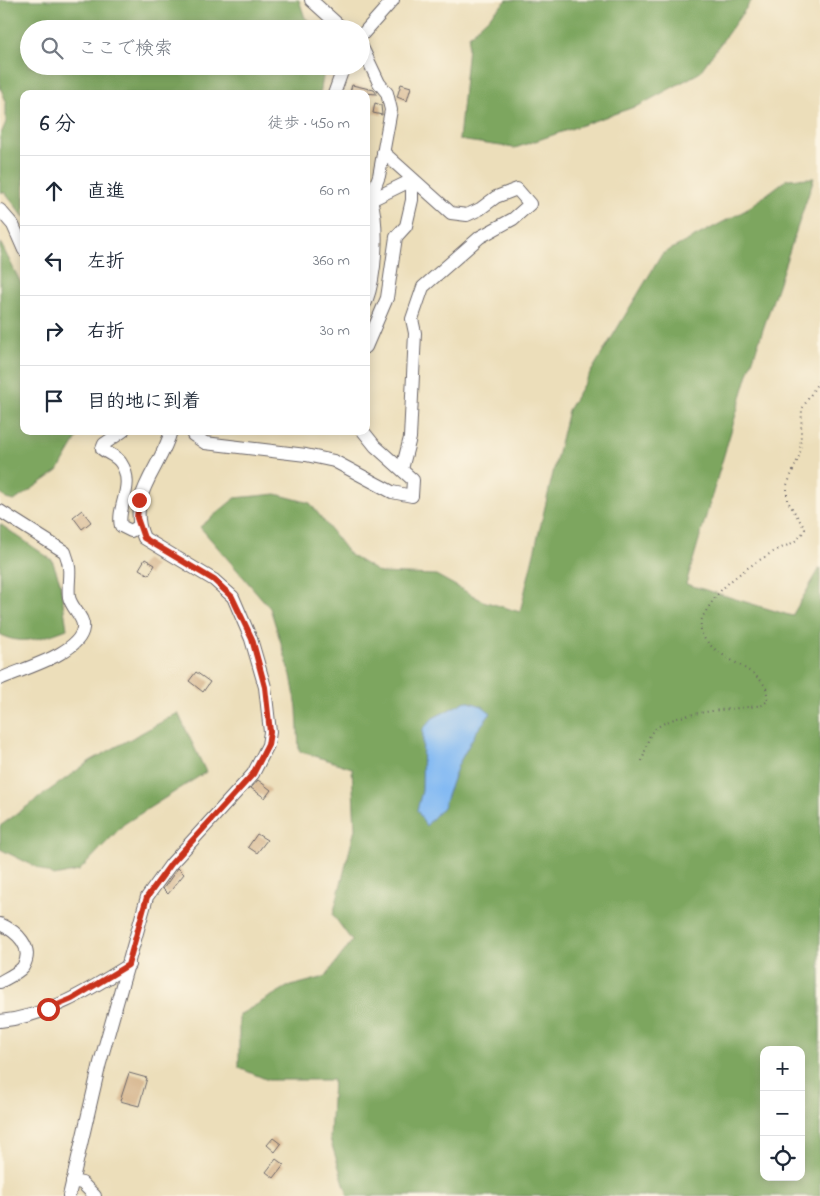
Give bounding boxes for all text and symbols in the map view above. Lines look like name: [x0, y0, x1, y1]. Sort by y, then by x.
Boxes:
search box: [20, 20, 370, 75]
icon: search: [38, 34, 66, 62]
text: ここで検索: [78, 36, 173, 63]
text: 6 分: [40, 110, 76, 140]
text: 徒歩 · 450 m: [268, 112, 350, 136]
icon: ahead: [40, 177, 68, 205]
text: 直進: [87, 179, 125, 206]
text: 60 m: [320, 179, 350, 203]
icon: left: [40, 247, 68, 275]
text: 左折: [87, 249, 125, 276]
text: 360 m: [313, 249, 350, 273]
icon: right: [40, 317, 68, 345]
text: 右折: [87, 319, 125, 346]
text: 30 m: [320, 319, 350, 343]
icon: arrive: [40, 387, 68, 415]
text: 目的地に到着: [87, 389, 201, 416]
route end: [128, 489, 151, 512]
route start: [37, 998, 60, 1021]
map controls: [760, 1046, 805, 1181]
button: +: [760, 1046, 805, 1091]
button: −: [760, 1091, 805, 1136]
button: locate: [760, 1136, 805, 1181]

